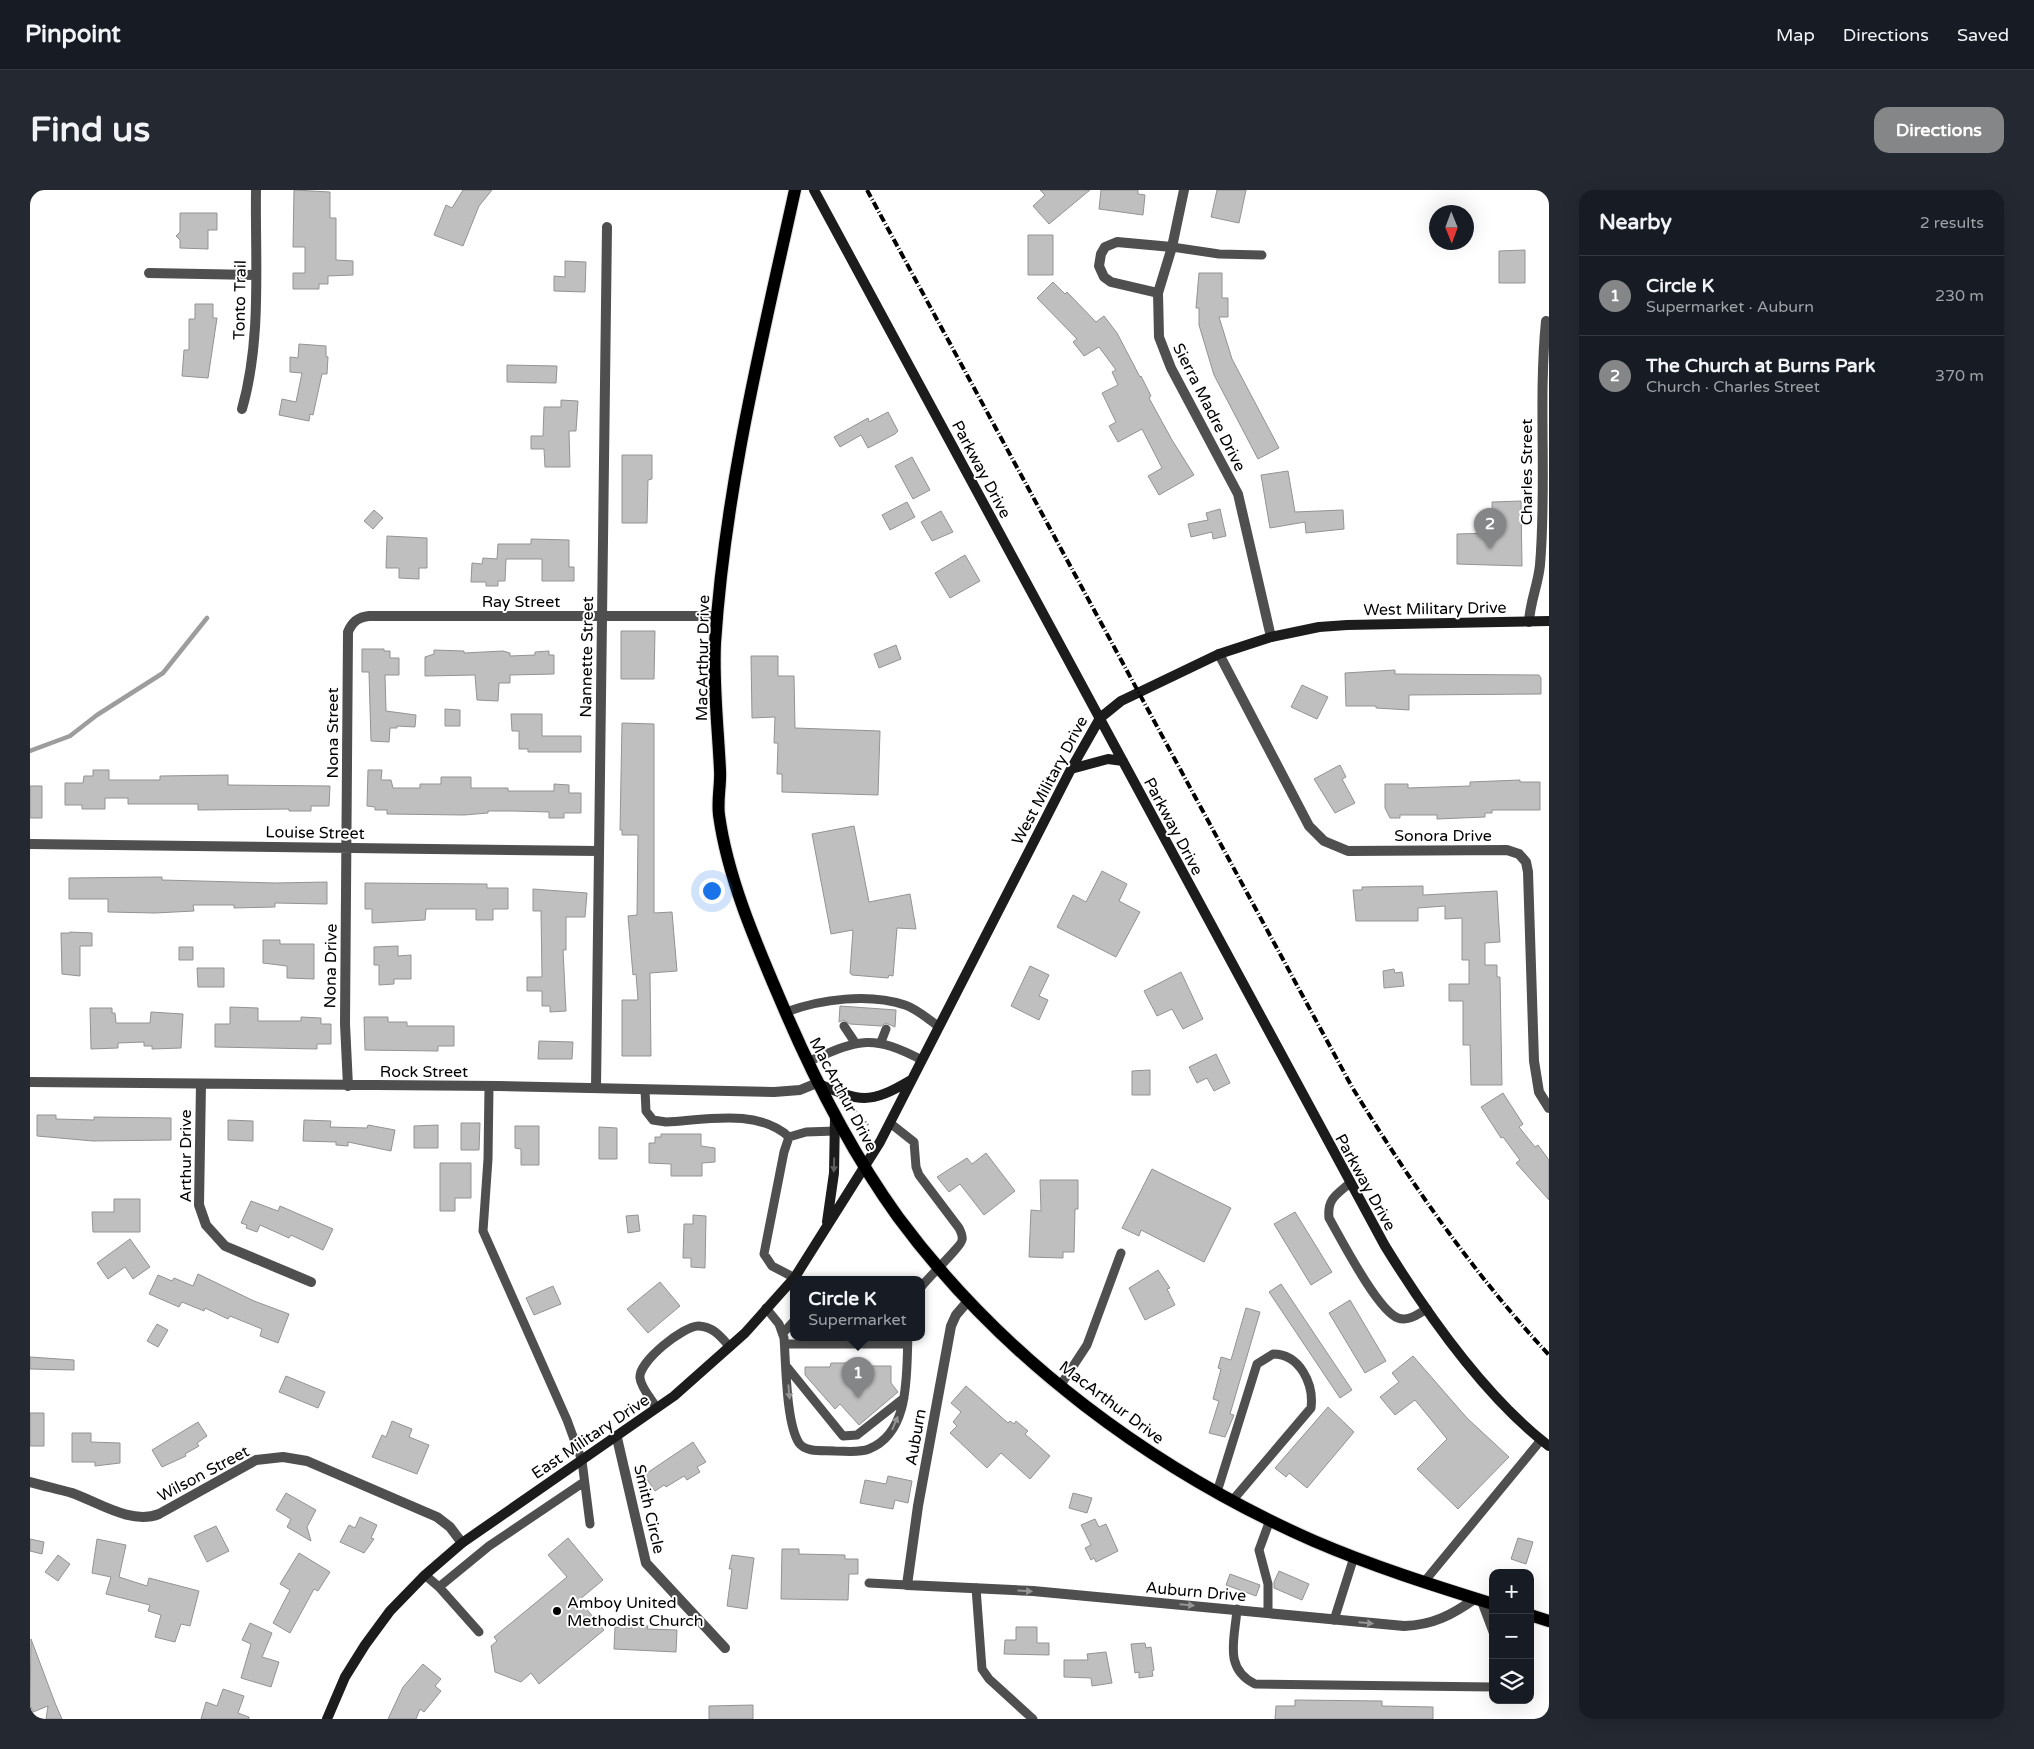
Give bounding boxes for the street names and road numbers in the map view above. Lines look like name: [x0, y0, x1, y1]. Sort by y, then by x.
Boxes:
street label: Tonto Trail: [229, 260, 251, 340]
street label: Sierra Madre Drive: [1168, 340, 1250, 475]
street label: Parkway Drive: [947, 417, 1015, 522]
street label: Charles Street: [1517, 419, 1537, 525]
street label: Ray Street: [482, 592, 560, 612]
street label: MacArthur Drive: [692, 595, 714, 721]
street label: Nannette Street: [576, 596, 598, 718]
street label: West Military Drive: [1363, 598, 1507, 620]
street label: Nona Street: [323, 688, 343, 778]
street label: West Military Drive: [1007, 713, 1092, 848]
street label: Parkway Drive: [1139, 774, 1207, 879]
street label: Louise Street: [265, 822, 365, 844]
street label: Sonora Drive: [1394, 826, 1492, 846]
street label: Nona Drive: [320, 924, 342, 1009]
street label: MacArthur Drive: [805, 1034, 882, 1155]
street label: Rock Street: [380, 1062, 468, 1082]
street label: Arthur Drive: [176, 1109, 196, 1203]
street label: Parkway Drive: [1330, 1131, 1400, 1234]
street label: MacArthur Drive: [1055, 1357, 1168, 1449]
street label: East Military Drive: [528, 1390, 653, 1484]
street label: Auburn: [901, 1407, 931, 1467]
street label: Wilson Street: [154, 1441, 253, 1506]
street label: Smith Circle: [629, 1463, 669, 1556]
street label: Auburn Drive: [1145, 1578, 1247, 1606]

